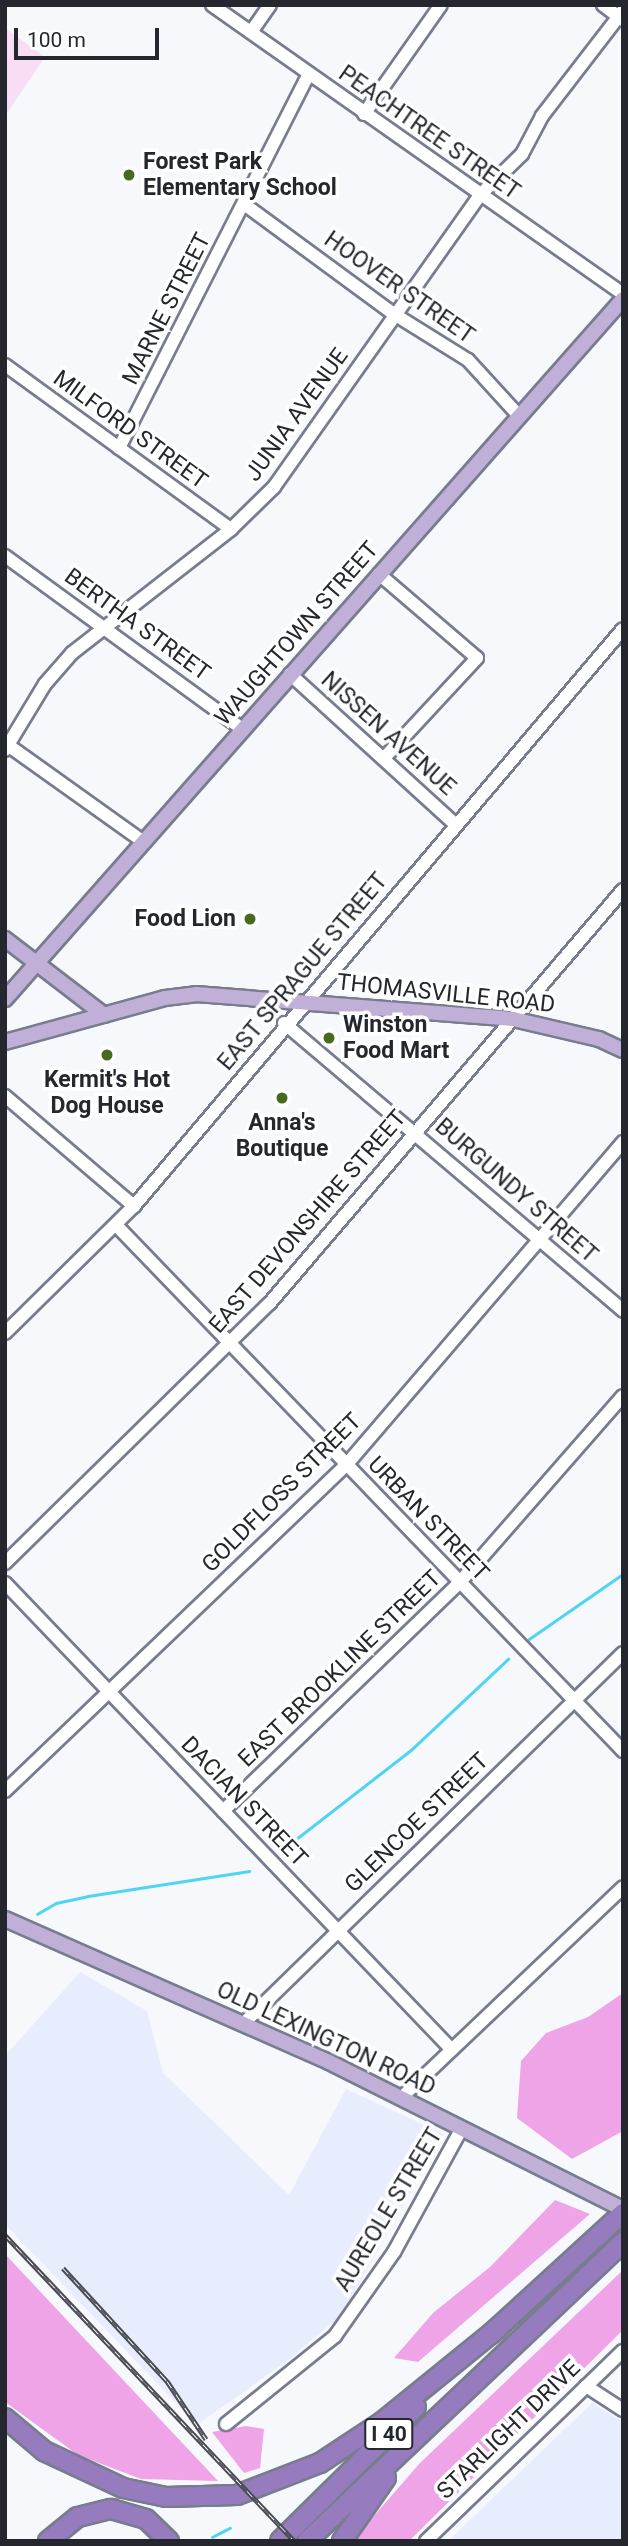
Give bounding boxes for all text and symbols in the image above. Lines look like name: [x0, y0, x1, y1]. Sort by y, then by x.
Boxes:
scale bar: [18, 14, 163, 58]
text: 100 m: [27, 28, 86, 52]
street label: PEACHTREE STREET: [333, 60, 525, 206]
place label: Forest Park Elementary School: [143, 148, 337, 202]
marker: Forest Park Elementary School: [121, 167, 137, 183]
street label: HOOVER STREET: [319, 226, 479, 350]
street label: MARNE STREET: [117, 229, 217, 389]
street label: JUNIA AVENUE: [240, 343, 354, 487]
street label: MILFORD STREET: [48, 365, 212, 495]
street label: WAUGHTOWN STREET: [210, 536, 384, 732]
street label: BERTHA STREET: [59, 563, 215, 687]
street label: NISSEN AVENUE: [315, 666, 461, 802]
street label: EAST SPRAGUE STREET: [212, 868, 394, 1076]
place label: Food Lion: [135, 905, 236, 933]
marker: Food Lion: [242, 911, 258, 927]
street label: THOMASVILLE ROAD: [336, 969, 556, 1019]
place label: Winston Food Mart: [343, 1011, 449, 1065]
marker: Winston Food Mart: [321, 1030, 337, 1046]
marker: Kermit's Hot Dog House: [99, 1047, 115, 1063]
place label: Kermit's Hot Dog House: [44, 1066, 170, 1120]
marker: Anna's Boutique: [274, 1090, 290, 1106]
street label: EAST DEVONSHIRE STREET: [203, 1105, 413, 1339]
place label: Anna's Boutique: [236, 1109, 328, 1163]
street label: BURGUNDY STREET: [429, 1113, 603, 1269]
street label: GOLDFLOSS STREET: [197, 1408, 367, 1578]
street label: URBAN STREET: [362, 1451, 494, 1587]
street label: EAST BROOKLINE STREET: [233, 1565, 447, 1773]
street label: DACIAN STREET: [175, 1731, 313, 1873]
street label: GLENCOE STREET: [340, 1748, 494, 1898]
street label: OLD LEXINGTON ROAD: [212, 1976, 440, 2102]
street label: AUREOLE STREET: [329, 2123, 449, 2297]
street label: STARLIGHT DRIVE: [432, 2355, 586, 2505]
road number: I 40: [363, 2416, 415, 2452]

